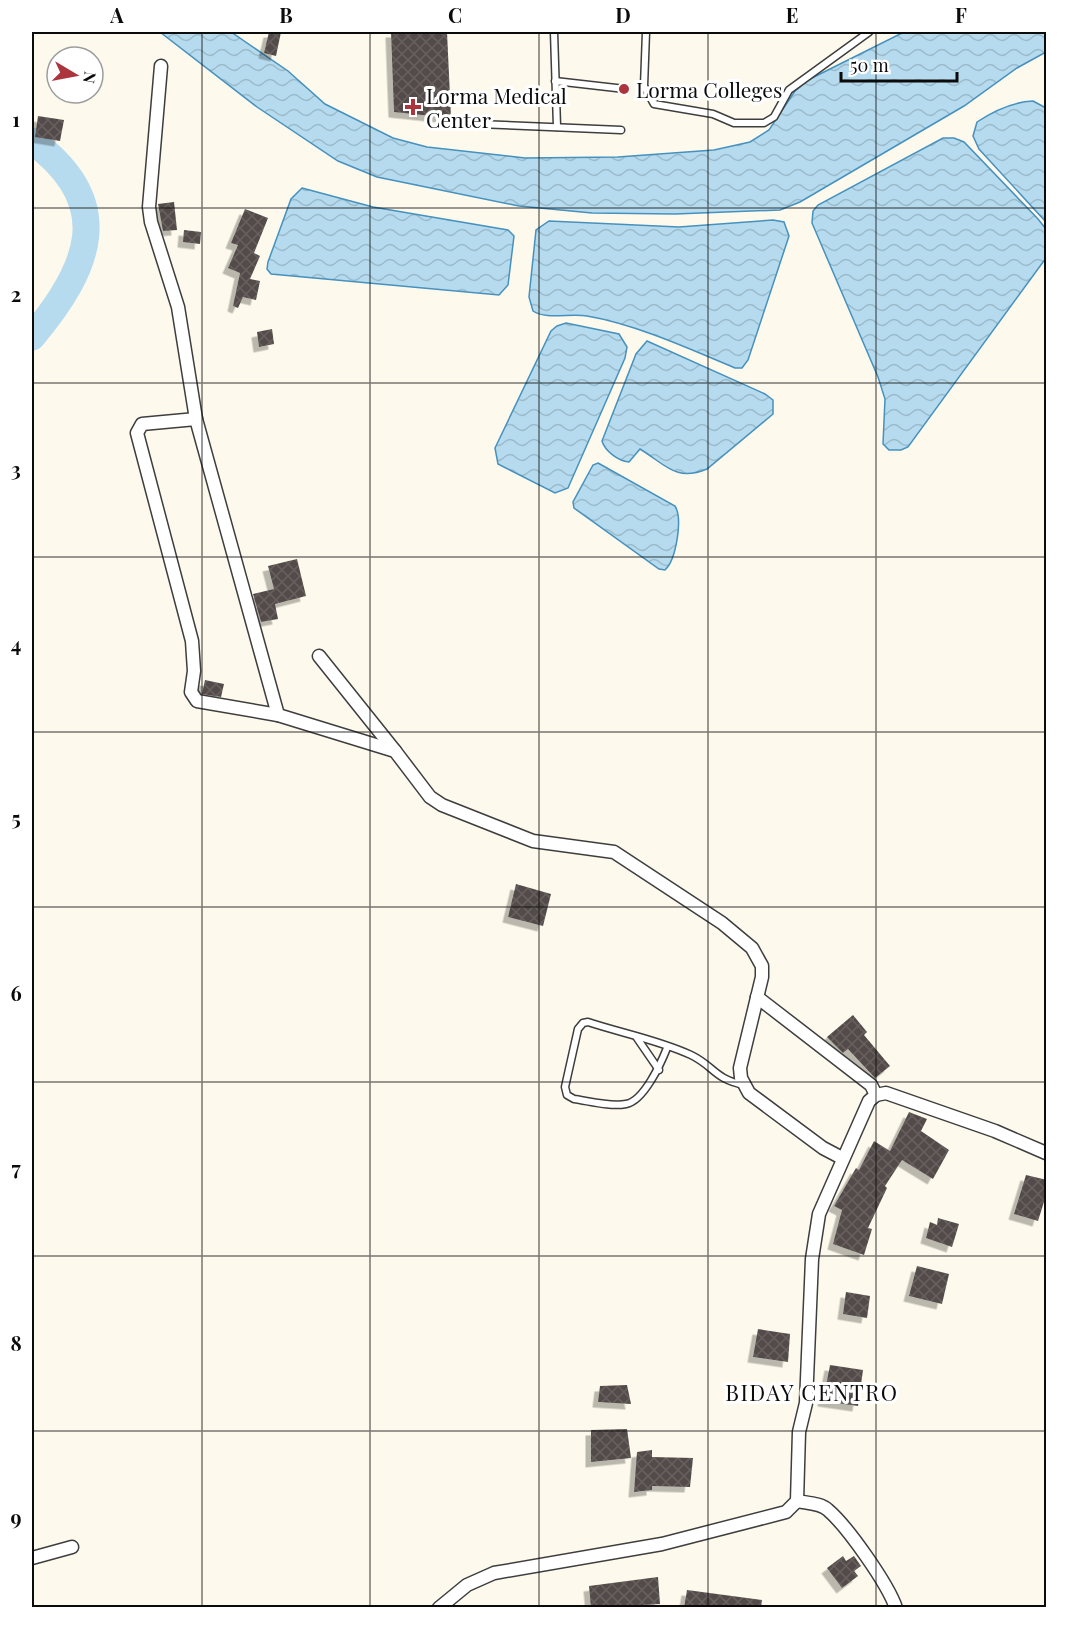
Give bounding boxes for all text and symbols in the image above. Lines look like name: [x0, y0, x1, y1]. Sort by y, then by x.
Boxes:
text: A: [109, 1, 124, 28]
text: B: [279, 1, 293, 28]
text: C: [448, 1, 462, 28]
text: D: [615, 1, 631, 28]
text: E: [786, 1, 798, 28]
text: F: [955, 1, 967, 28]
north arrow: [45, 45, 105, 105]
scale bar: [841, 45, 956, 83]
text: 50 m: [850, 53, 889, 77]
text: N: [79, 70, 102, 86]
place label: Lorma Colleges: [636, 75, 782, 103]
place label: Lorma Medical Center: [426, 81, 567, 133]
marker: Lorma Colleges: [617, 82, 631, 96]
marker: Lorma Medical Center: [404, 98, 422, 116]
text: 1: [12, 105, 20, 132]
text: 2: [11, 280, 21, 307]
text: 3: [11, 455, 21, 482]
text: 4: [11, 630, 21, 657]
text: 5: [11, 804, 21, 831]
text: 6: [10, 979, 22, 1006]
text: 7: [11, 1154, 21, 1181]
text: 8: [10, 1329, 22, 1356]
district label: BIDAY CENTRO: [725, 1377, 899, 1407]
text: 9: [10, 1503, 22, 1530]

